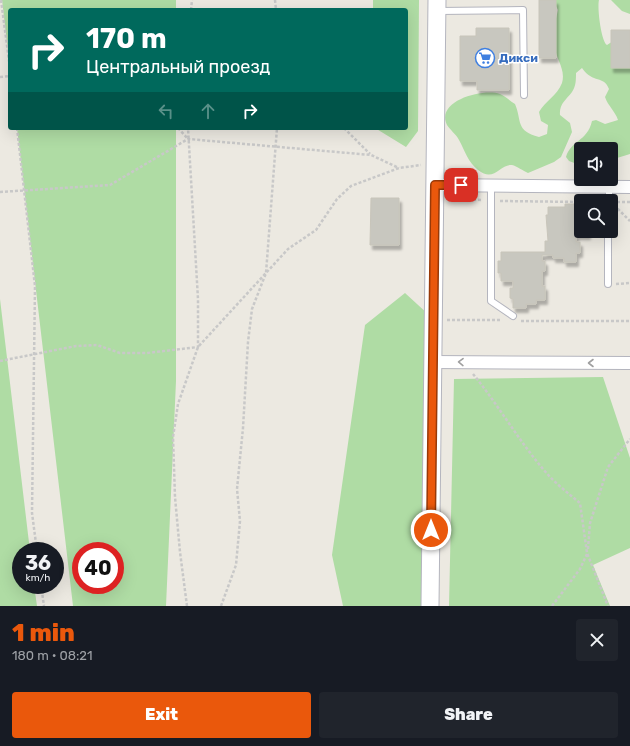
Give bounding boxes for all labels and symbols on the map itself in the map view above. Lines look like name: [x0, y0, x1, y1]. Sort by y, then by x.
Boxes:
supermarket icon: Дикси: [474, 47, 496, 69]
place label: Дикси: [499, 51, 538, 65]
pin: [444, 168, 478, 202]
one-way arrow: [458, 358, 464, 366]
one-way arrow: [588, 359, 594, 367]
position arrow: [410, 509, 452, 551]
speed limit sign: 40: [72, 542, 124, 594]

